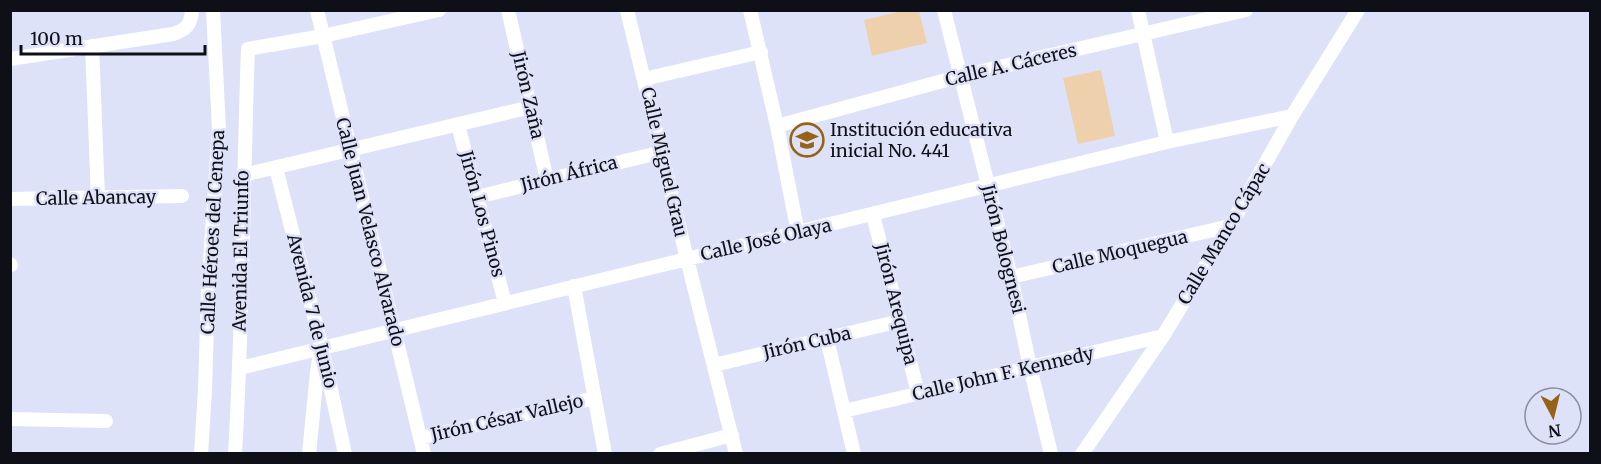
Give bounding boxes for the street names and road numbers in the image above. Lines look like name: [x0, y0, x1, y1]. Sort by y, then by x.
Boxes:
street label: Calle A. Cáceres: [943, 38, 1079, 91]
street label: Jirón Zaña: [507, 48, 550, 141]
street label: Calle Miguel Grau: [636, 85, 693, 239]
street label: Calle Juan Velasco Alvarado: [331, 115, 410, 349]
street label: Calle Héroes del Cenepa: [196, 129, 229, 335]
street label: Jirón Los Pinos: [454, 147, 510, 280]
street label: Jirón África: [517, 150, 620, 197]
street label: Calle Manco Cápac: [1172, 159, 1275, 309]
street label: Avenida El Triunfo: [228, 170, 253, 333]
street label: Jirón Bolognesi: [976, 181, 1031, 316]
street label: Calle Abancay: [36, 185, 157, 210]
street label: Calle José Olaya: [698, 213, 834, 266]
street label: Calle Moquegua: [1050, 225, 1190, 278]
street label: Avenida 7 de Junio: [282, 230, 343, 390]
street label: Jirón Arequipa: [870, 240, 923, 368]
street label: Jirón Cuba: [760, 321, 853, 364]
street label: Calle John F. Kennedy: [910, 341, 1096, 406]
street label: Jirón César Vallejo: [427, 389, 585, 446]

